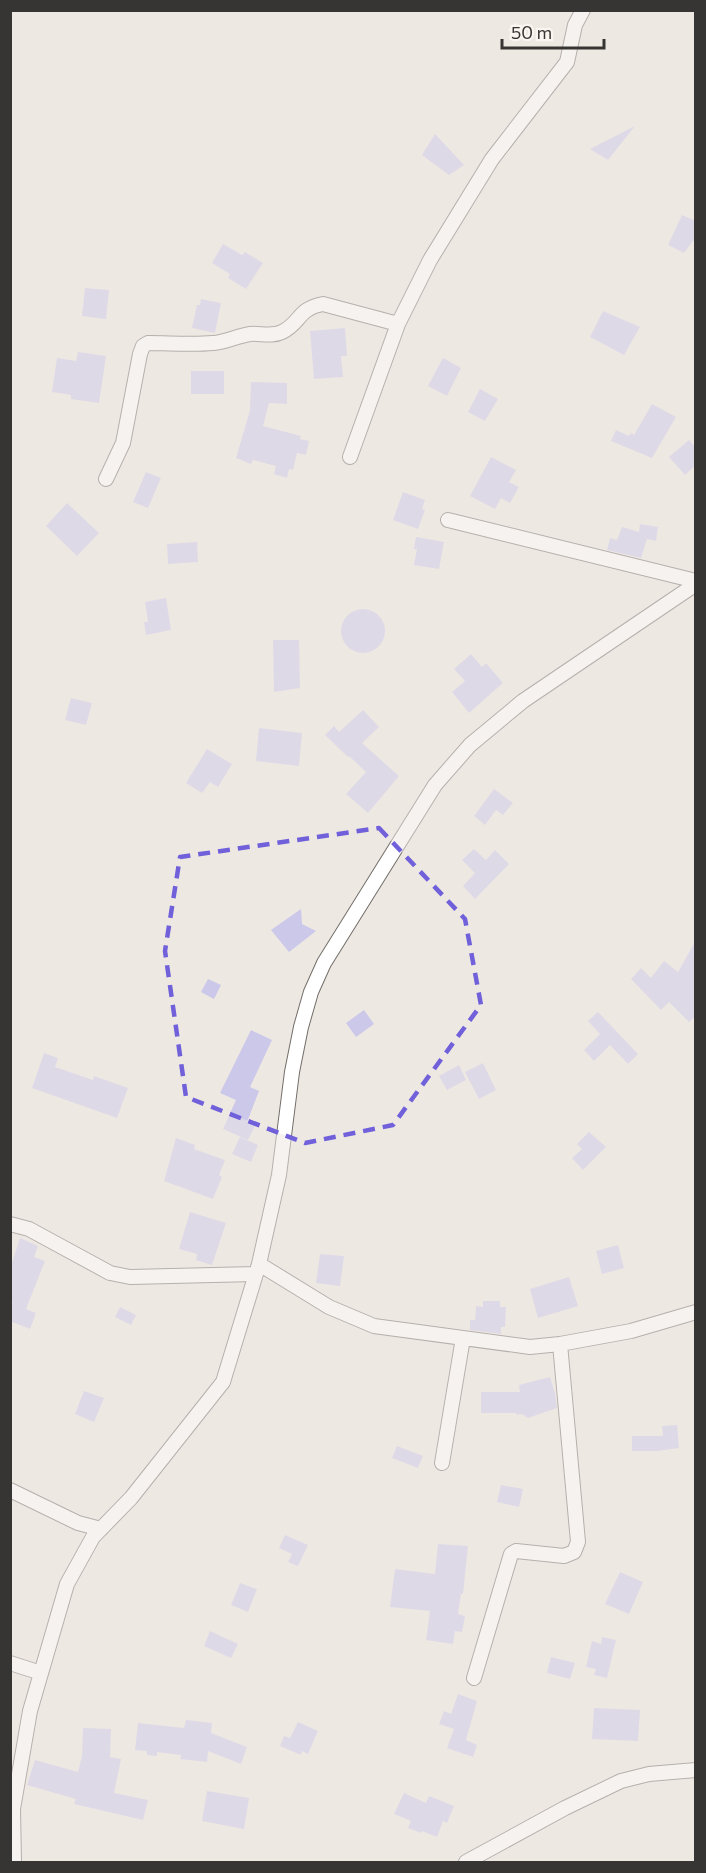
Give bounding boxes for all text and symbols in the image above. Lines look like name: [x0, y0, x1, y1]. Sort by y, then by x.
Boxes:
scale bar: [502, 12, 604, 50]
text: 50 m: [511, 21, 552, 43]

